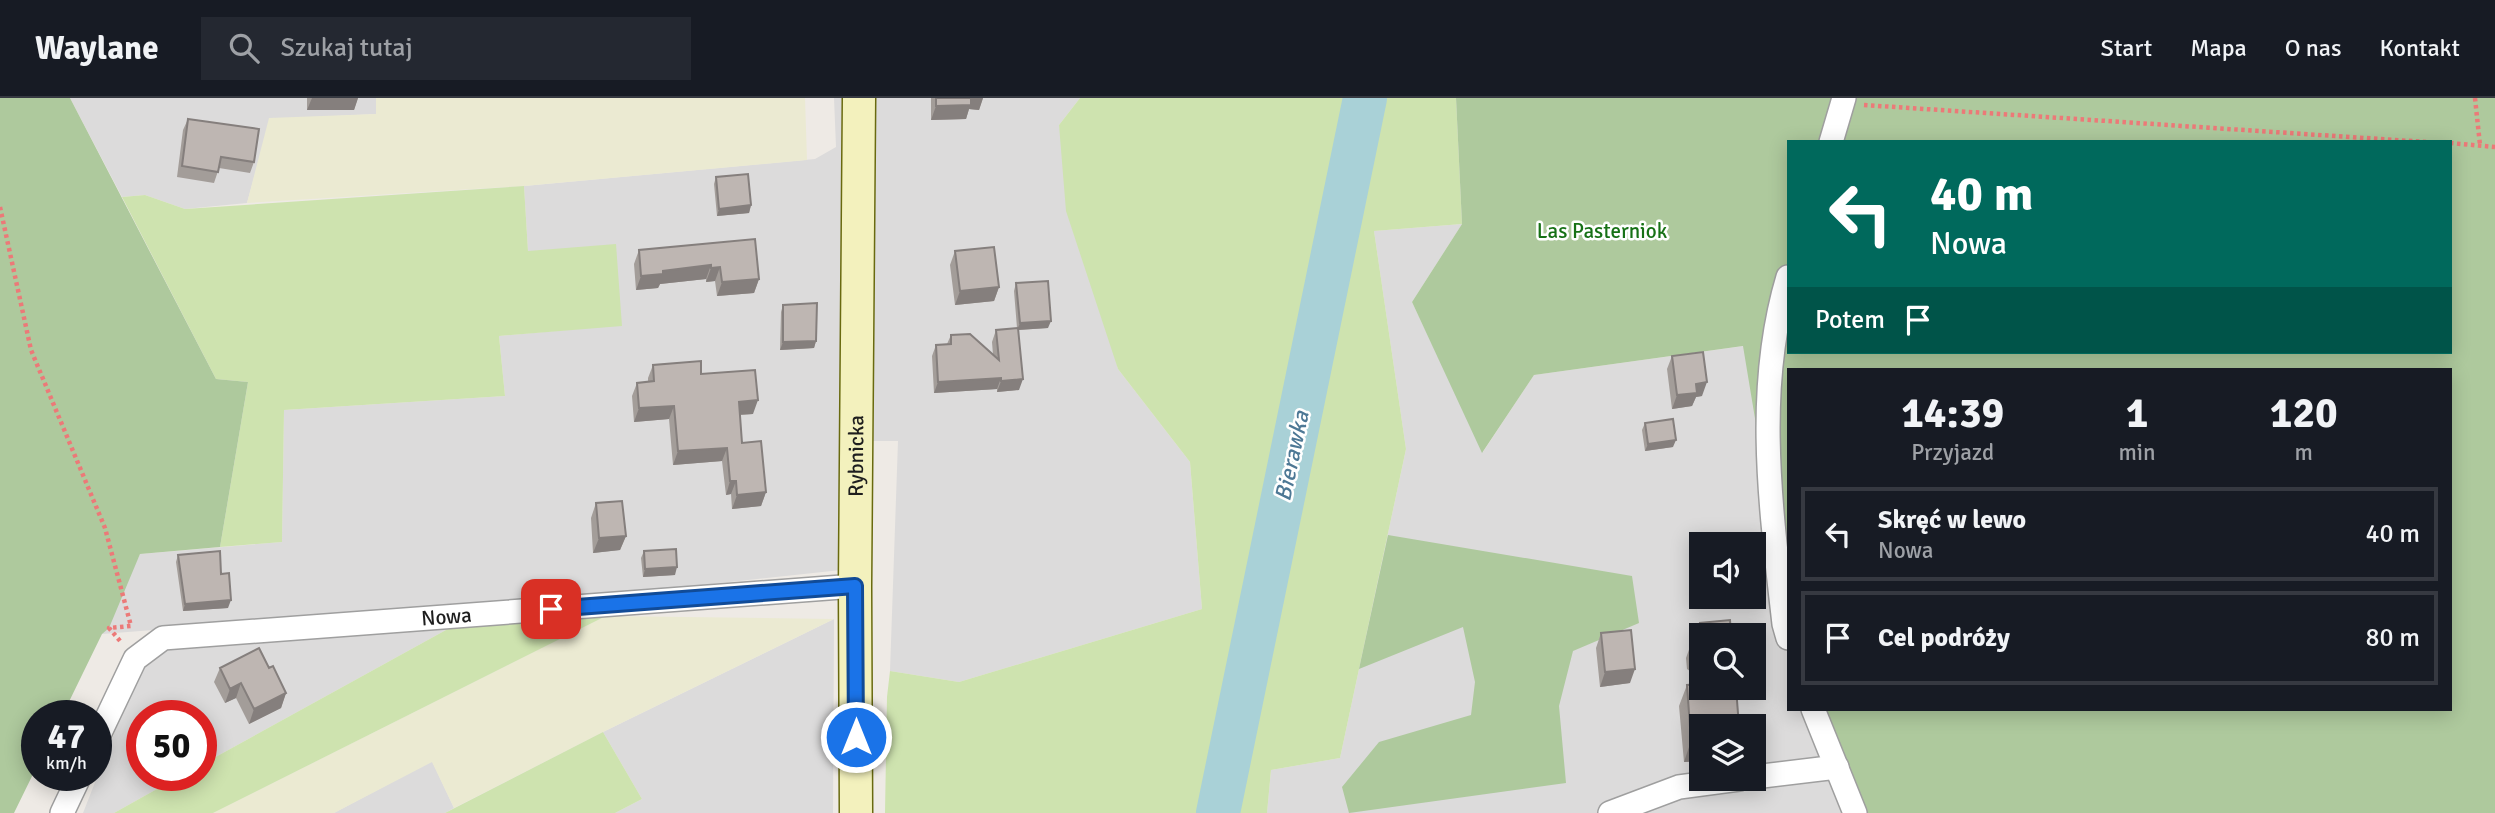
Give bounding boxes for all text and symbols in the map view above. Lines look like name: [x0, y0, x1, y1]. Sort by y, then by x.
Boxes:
search box: [201, 17, 691, 80]
text: Waylane: [35, 28, 159, 69]
icon: search: [225, 29, 263, 67]
text: Szukaj tutaj: [281, 32, 413, 64]
text: Start: [2101, 33, 2152, 63]
text: Mapa: [2190, 33, 2247, 63]
text: O nas: [2285, 33, 2342, 63]
text: Kontakt: [2380, 33, 2460, 63]
text: 40 m: [1930, 164, 2033, 224]
icon: left: [1815, 168, 1906, 259]
park label: Las Pasterniok: [1537, 218, 1668, 244]
text: Nowa: [1930, 224, 2007, 263]
icon: arrive: [1899, 301, 1937, 339]
text: Potem: [1815, 304, 1885, 336]
text: 14:39: [1901, 388, 2004, 439]
text: 1: [2126, 388, 2148, 439]
text: 120: [2270, 388, 2338, 439]
water label: Bierawka: [1268, 407, 1316, 504]
street label: Rybnicka: [843, 415, 869, 497]
text: Przyjazd: [1911, 438, 1994, 467]
text: min: [2118, 438, 2156, 467]
text: m: [2295, 438, 2313, 467]
text: Skręć w lewo: [1878, 504, 2026, 536]
icon: left: [1819, 515, 1857, 553]
text: 40 m: [2365, 518, 2420, 550]
map controls: [1689, 532, 1766, 791]
button: sound: [1689, 532, 1766, 609]
text: Nowa: [1878, 536, 1933, 565]
pin: [521, 579, 581, 639]
icon: arrive: [532, 590, 570, 628]
street label: Nowa: [420, 602, 473, 632]
icon: arrive: [1819, 619, 1857, 657]
text: Cel podróży: [1878, 622, 2010, 654]
text: 80 m: [2365, 622, 2420, 654]
button: search: [1689, 623, 1766, 700]
speed limit sign: 50: [126, 700, 217, 791]
position arrow: [819, 700, 893, 774]
button: layers: [1689, 714, 1766, 791]
text: 47: [48, 715, 85, 758]
text: km/h: [46, 752, 87, 774]

